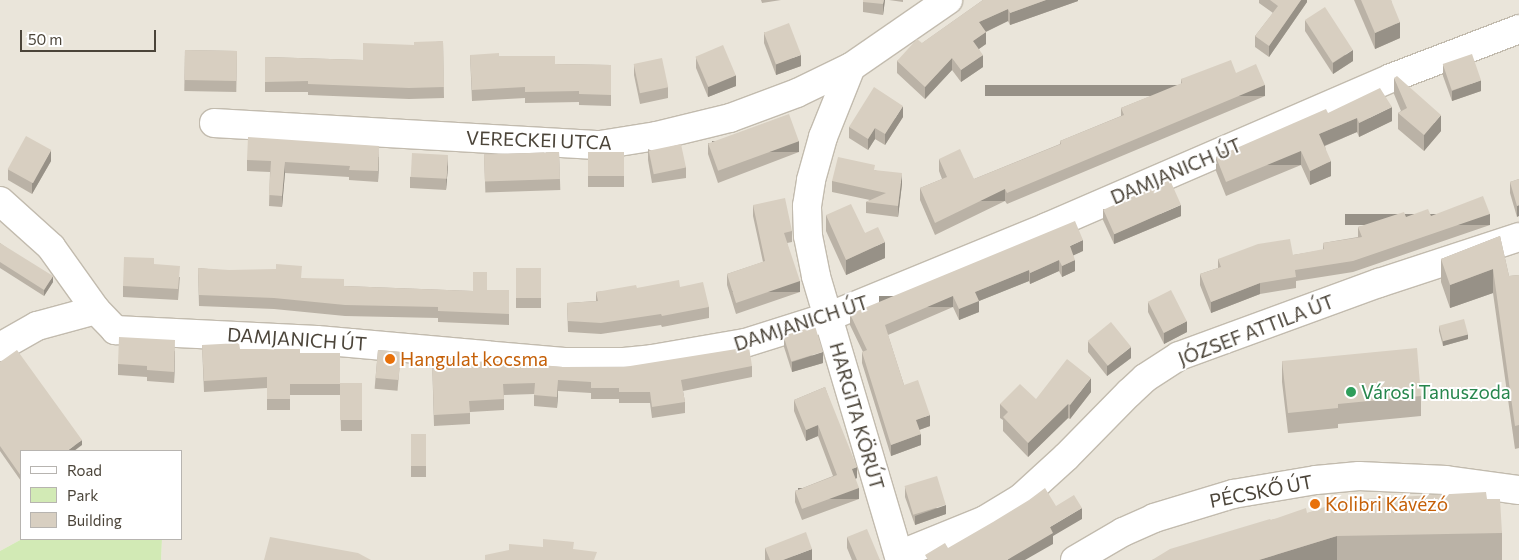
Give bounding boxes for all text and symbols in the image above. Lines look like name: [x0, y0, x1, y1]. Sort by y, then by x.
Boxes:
scale bar: [22, 20, 159, 52]
text: 50 m: [28, 30, 62, 48]
street label: VERECKEI UTCA: [466, 126, 612, 154]
street label: DAMJANICH ÚT: [1107, 133, 1245, 209]
street label: JÓZSEF ATTILA ÚT: [1175, 290, 1337, 370]
street label: DAMJANICH ÚT: [731, 291, 871, 355]
street label: DAMJANICH ÚT: [226, 323, 368, 355]
street label: HARGITA KÖRÚT: [825, 340, 889, 492]
place label: Hangulat kocsma: [400, 348, 548, 370]
marker: Hangulat kocsma: [384, 353, 396, 365]
place label: Városi Tanuszoda: [1361, 381, 1511, 403]
marker: Városi Tanuszoda: [1345, 386, 1357, 398]
legend: [20, 450, 182, 540]
text: Road: [67, 461, 102, 479]
street label: PÉCSKŐ ÚT: [1207, 470, 1315, 512]
text: Park: [67, 486, 98, 504]
place label: Kolibri Kávézó: [1325, 493, 1448, 515]
marker: Kolibri Kávézó: [1309, 498, 1321, 510]
text: Building: [67, 511, 122, 529]

